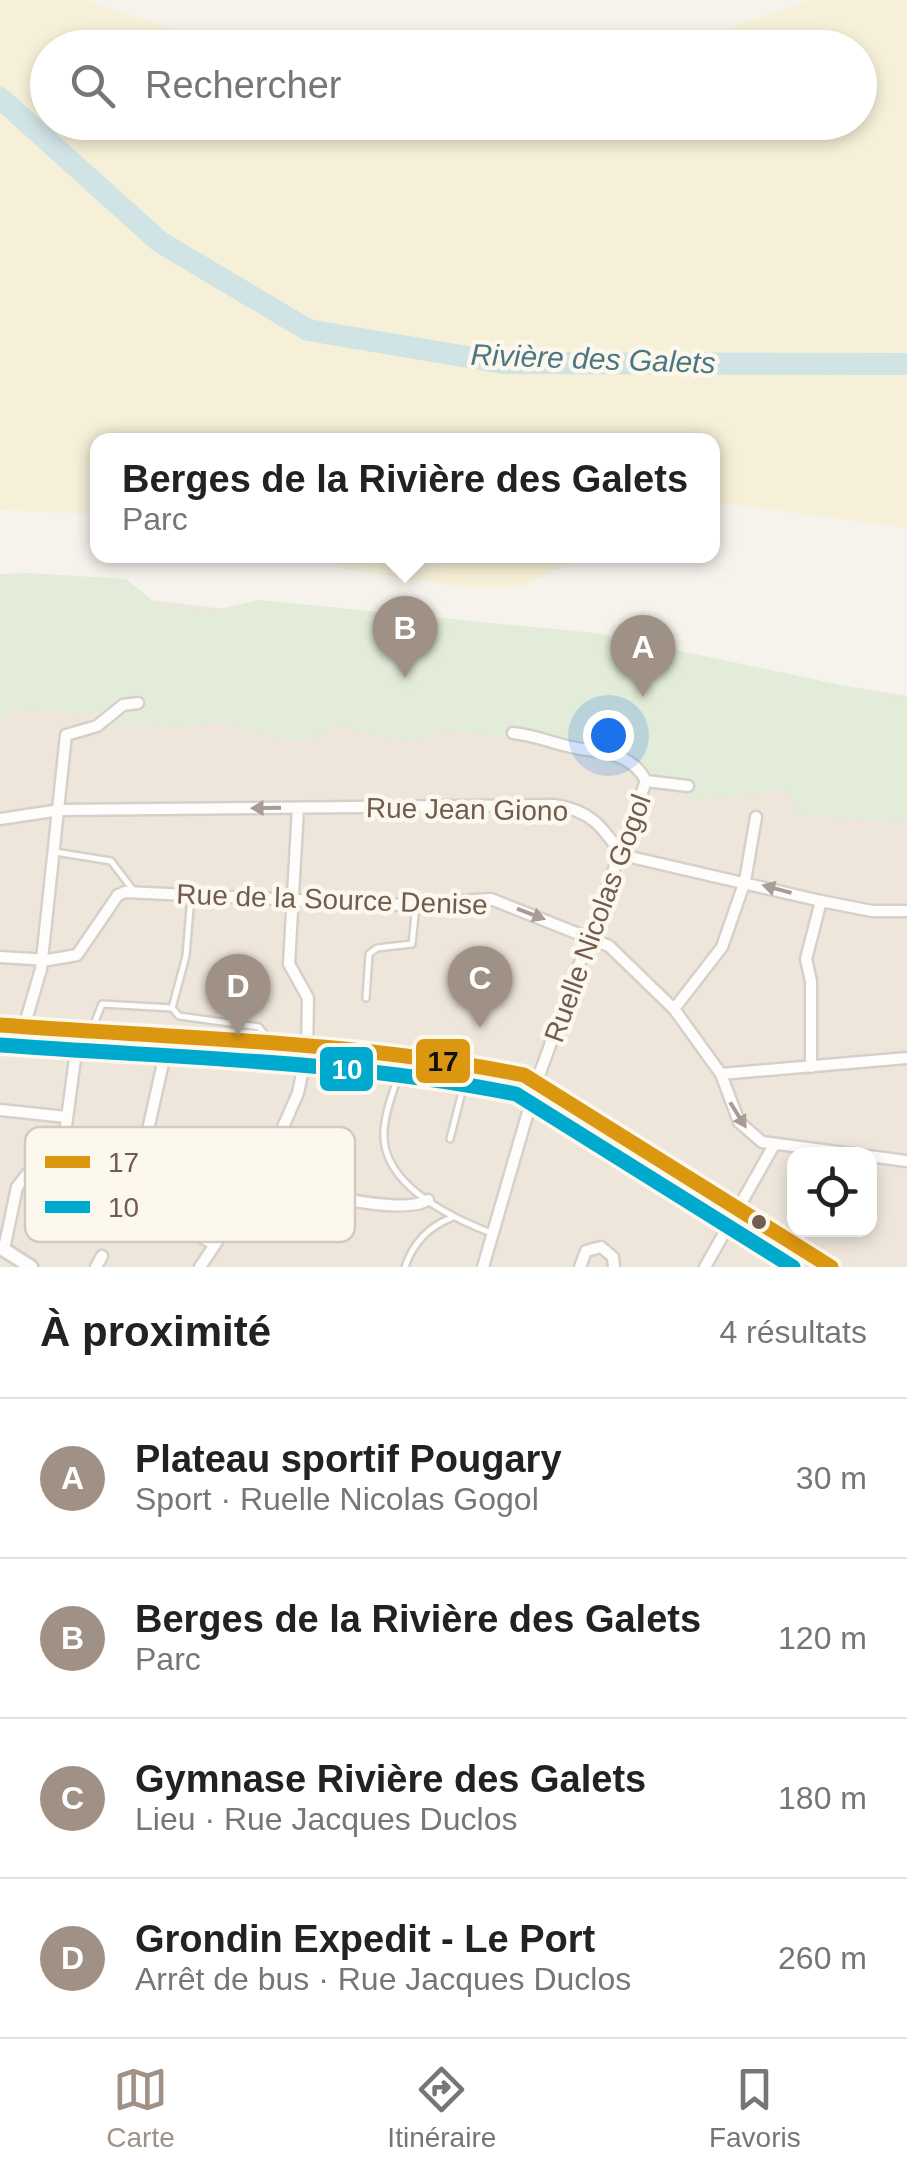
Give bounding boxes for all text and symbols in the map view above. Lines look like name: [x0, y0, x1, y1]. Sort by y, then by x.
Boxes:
search box: [30, 30, 877, 140]
icon: search: [65, 58, 120, 113]
text: Rechercher: [145, 64, 341, 106]
water label: Rivière des Galets: [470, 338, 716, 379]
popup: [90, 433, 720, 563]
text: Berges de la Rivière des Galets: [122, 458, 688, 500]
text: Parc: [122, 501, 188, 537]
pin: B: [372, 596, 438, 678]
pin: A: [610, 614, 676, 697]
your location: [583, 710, 634, 761]
street label: Ruelle Nicolas Gogol: [538, 790, 657, 1046]
street label: Rue Jean Giono: [366, 792, 568, 827]
one-way arrow: [250, 800, 282, 816]
street label: Rue de la Source Denise: [176, 879, 488, 920]
one-way arrow: [761, 881, 792, 897]
one-way arrow: [516, 907, 546, 922]
pin: C: [448, 946, 512, 1028]
pin: D: [206, 954, 270, 1036]
line badge: 17: [414, 1037, 472, 1085]
line badge: 10: [318, 1045, 375, 1093]
text: 17: [427, 1046, 459, 1077]
text: 10: [331, 1054, 363, 1085]
one-way arrow: [728, 1102, 747, 1129]
legend: [25, 1127, 355, 1242]
text: 17: [108, 1147, 139, 1178]
map controls: [787, 1147, 877, 1237]
button: locate: [787, 1147, 877, 1237]
text: 10: [108, 1192, 139, 1223]
unlabelled marker: [749, 1212, 769, 1232]
text: À proximité: [40, 1308, 271, 1355]
text: 4 résultats: [719, 1314, 867, 1350]
text: Plateau sportif Pougary: [135, 1438, 562, 1480]
text: A: [61, 1460, 84, 1496]
text: 30 m: [796, 1460, 867, 1496]
text: Sport · Ruelle Nicolas Gogol: [135, 1481, 539, 1517]
text: Berges de la Rivière des Galets: [135, 1598, 701, 1640]
text: B: [61, 1620, 84, 1656]
text: 120 m: [778, 1620, 867, 1656]
text: Parc: [135, 1641, 201, 1677]
text: Gymnase Rivière des Galets: [135, 1758, 646, 1800]
text: C: [61, 1780, 84, 1816]
text: 180 m: [778, 1780, 867, 1816]
text: Lieu · Rue Jacques Duclos: [135, 1801, 517, 1837]
text: Grondin Expedit - Le Port: [135, 1918, 595, 1960]
text: D: [61, 1940, 84, 1976]
text: 260 m: [778, 1940, 867, 1976]
text: Arrêt de bus · Rue Jacques Duclos: [135, 1961, 631, 1997]
tab: Carte: [106, 2062, 175, 2154]
tab: Itinéraire: [387, 2062, 496, 2154]
tab: Favoris: [709, 2062, 801, 2154]

